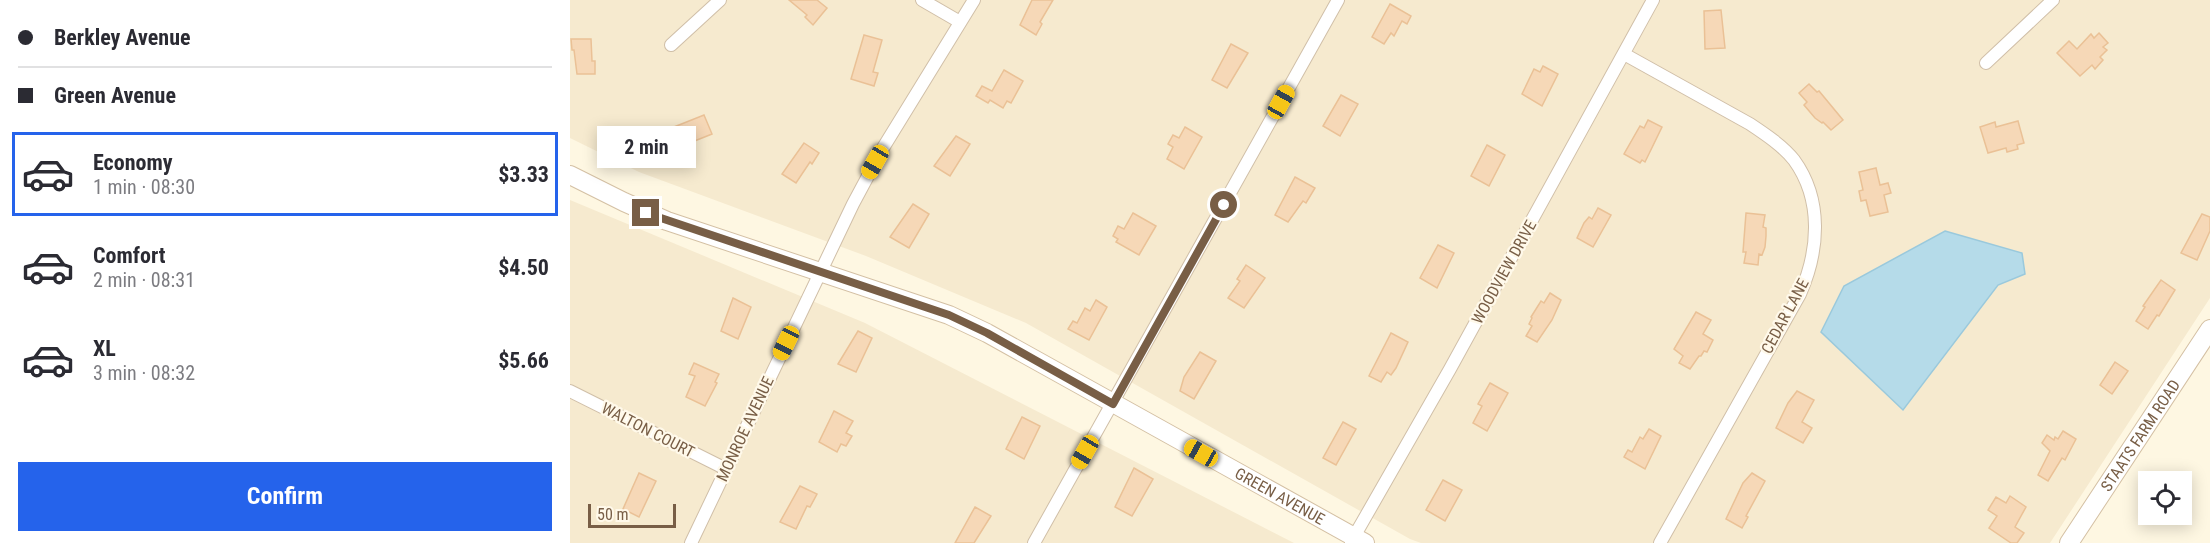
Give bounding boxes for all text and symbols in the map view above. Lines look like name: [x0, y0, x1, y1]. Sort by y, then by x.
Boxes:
text: Berkley Avenue: [54, 25, 191, 50]
car: [1264, 82, 1298, 122]
text: Green Avenue: [54, 83, 176, 108]
callout: 2 min: [596, 126, 695, 168]
text: 2 min: [624, 135, 669, 159]
car: [858, 142, 892, 182]
icon: car: [21, 147, 75, 201]
text: Economy: [93, 150, 173, 175]
text: $3.33: [498, 162, 549, 187]
text: 1 min · 08:30: [93, 175, 195, 199]
route start: [1210, 191, 1237, 218]
route end: [632, 199, 659, 226]
street label: WOODVIEW DRIVE: [1468, 217, 1540, 327]
icon: car: [21, 240, 75, 294]
text: Comfort: [93, 243, 166, 268]
text: $4.50: [498, 255, 549, 280]
text: 2 min · 08:31: [93, 268, 195, 292]
street label: CEDAR LANE: [1757, 275, 1813, 357]
car: [770, 323, 802, 363]
icon: car: [21, 333, 75, 387]
text: XL: [93, 336, 116, 361]
text: $5.66: [498, 348, 549, 373]
text: 3 min · 08:32: [93, 361, 195, 385]
street label: MONROE AVENUE: [712, 373, 778, 485]
street label: STAATS FARM ROAD: [2096, 376, 2184, 495]
street label: WALTON COURT: [598, 398, 698, 462]
car: [1068, 432, 1102, 472]
car: [1181, 436, 1221, 470]
button: Confirm: [18, 462, 552, 531]
street label: GREEN AVENUE: [1232, 463, 1328, 528]
map controls: [2138, 471, 2192, 525]
button: locate: [2138, 471, 2192, 525]
scale bar: [588, 501, 676, 528]
text: 50 m: [597, 505, 629, 524]

